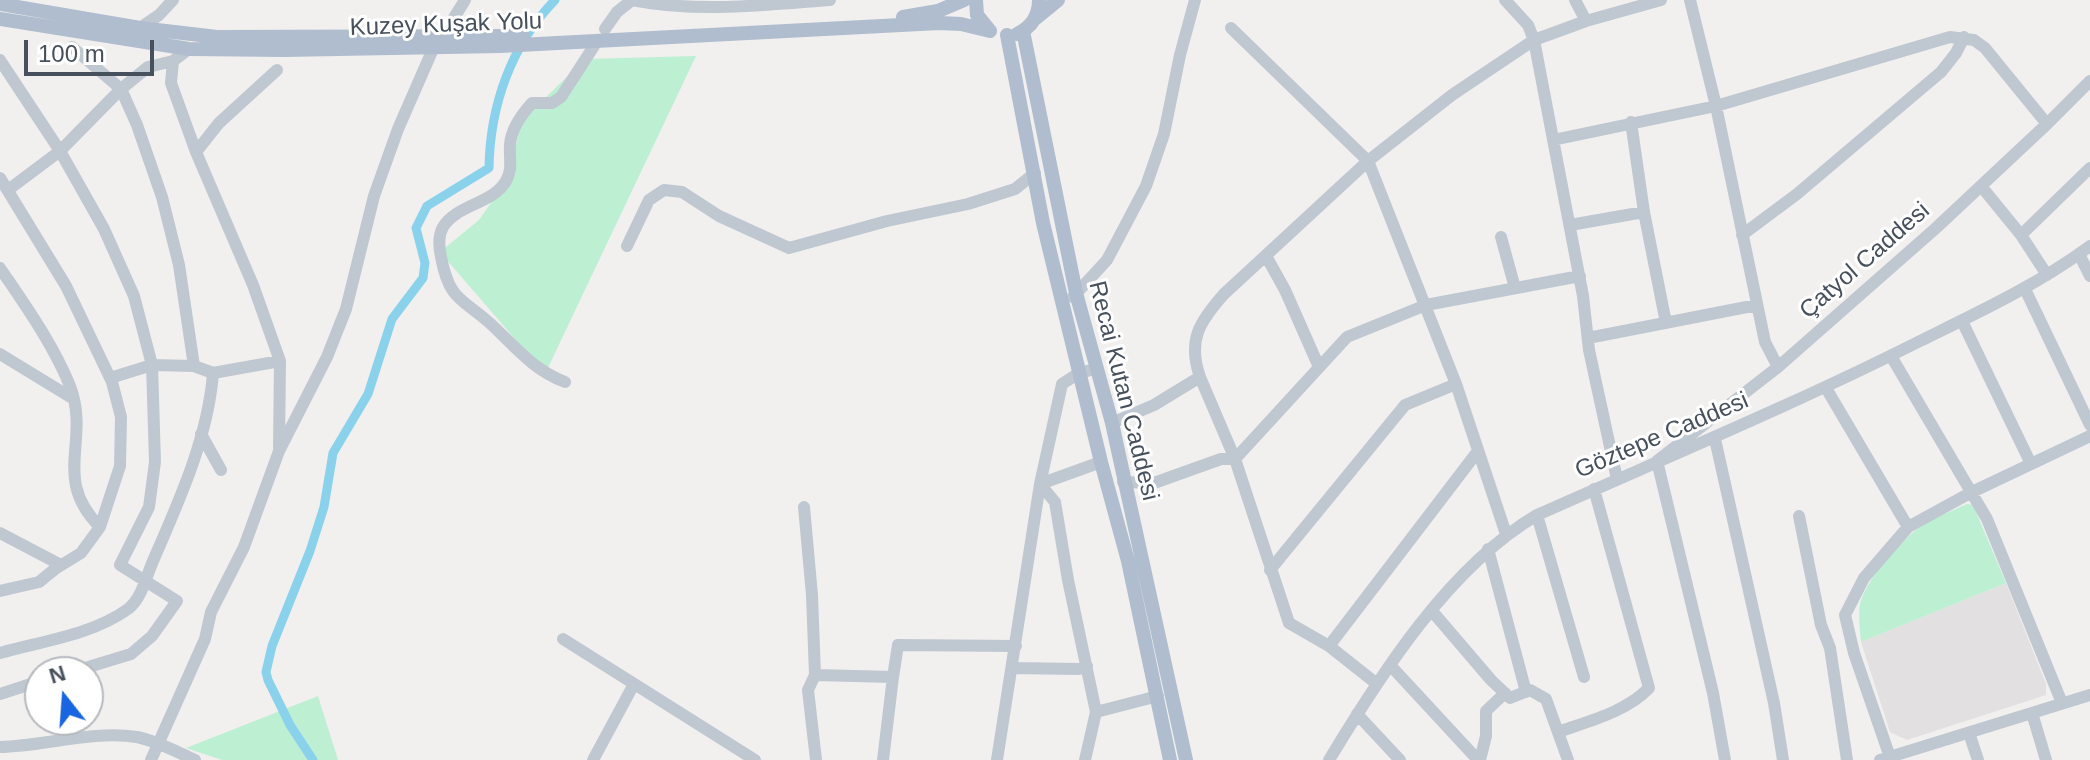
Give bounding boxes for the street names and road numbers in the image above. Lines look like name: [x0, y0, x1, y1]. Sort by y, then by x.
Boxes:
street label: Kuzey Kuşak Yolu: [349, 7, 543, 43]
street label: Çatyol Caddesi: [1794, 197, 1936, 325]
street label: Recai Kutan Caddesi: [1082, 278, 1164, 504]
street label: Göztepe Caddesi: [1571, 387, 1753, 485]

